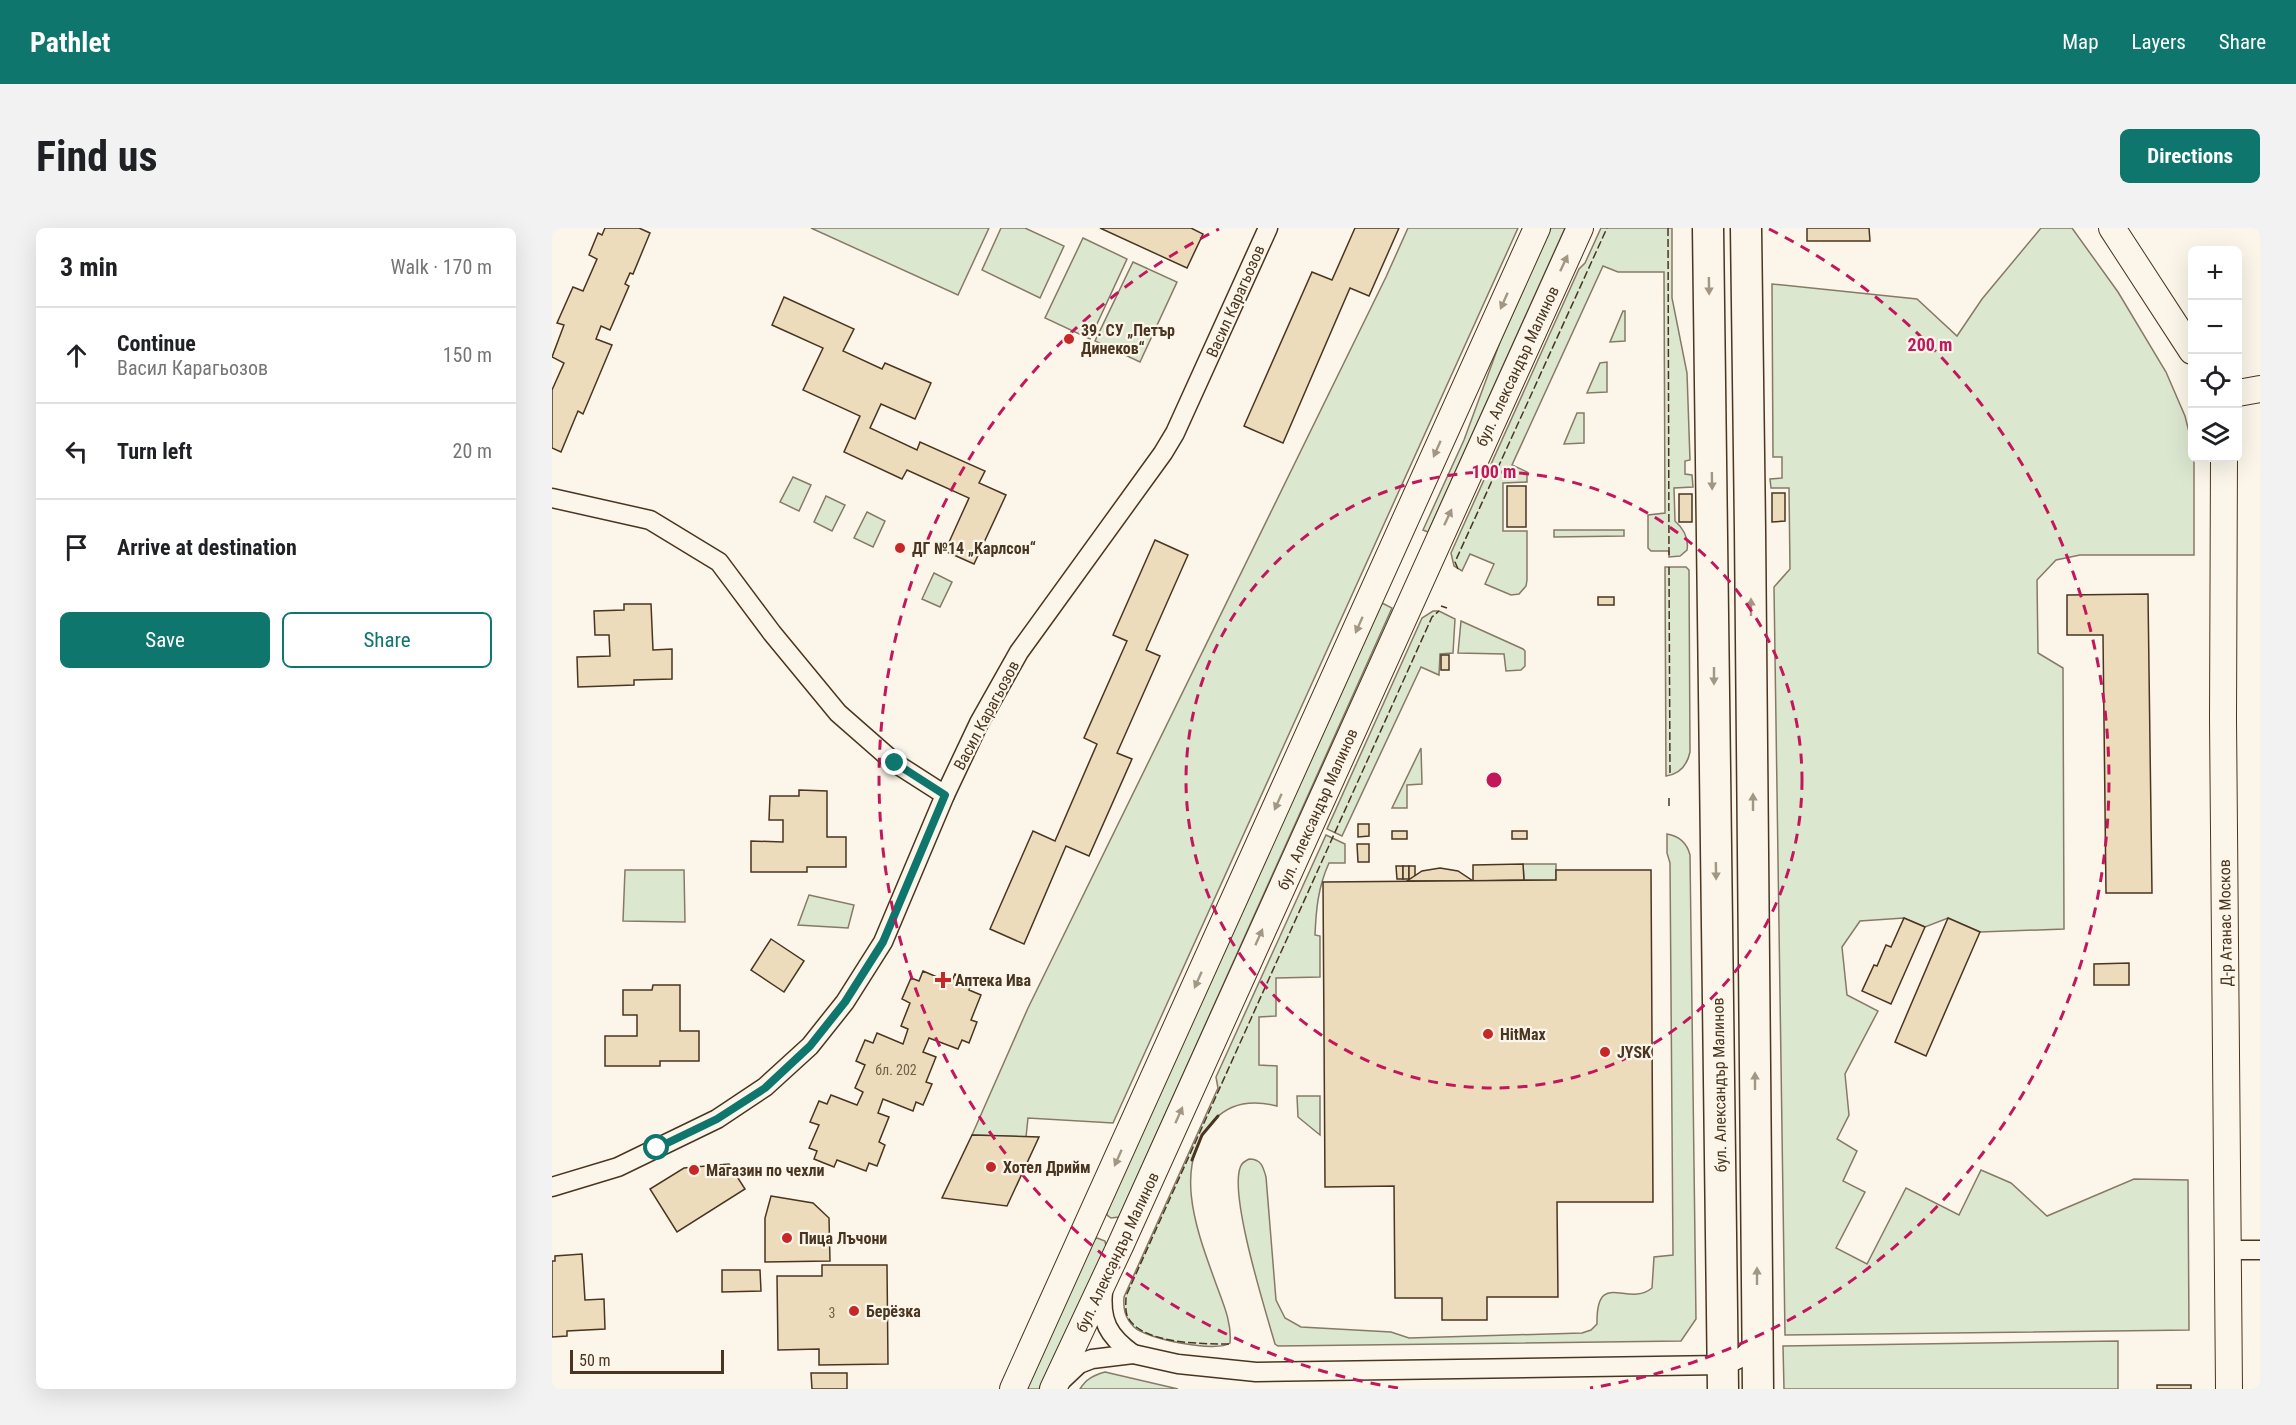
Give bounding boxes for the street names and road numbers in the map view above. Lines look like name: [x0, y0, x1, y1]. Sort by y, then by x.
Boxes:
street label: Васил Карагьозов: [1202, 242, 1269, 360]
street label: бул. Александър Малинов: [1472, 283, 1563, 449]
street label: Васил Карагьозов: [950, 657, 1023, 773]
street label: бул. Александър Малинов: [1273, 726, 1362, 893]
street label: Д-р Атанас Москов: [2215, 859, 2236, 987]
street label: бул. Александър Малинов: [1708, 997, 1731, 1173]
street label: бул. Александър Малинов: [1072, 1169, 1163, 1335]

